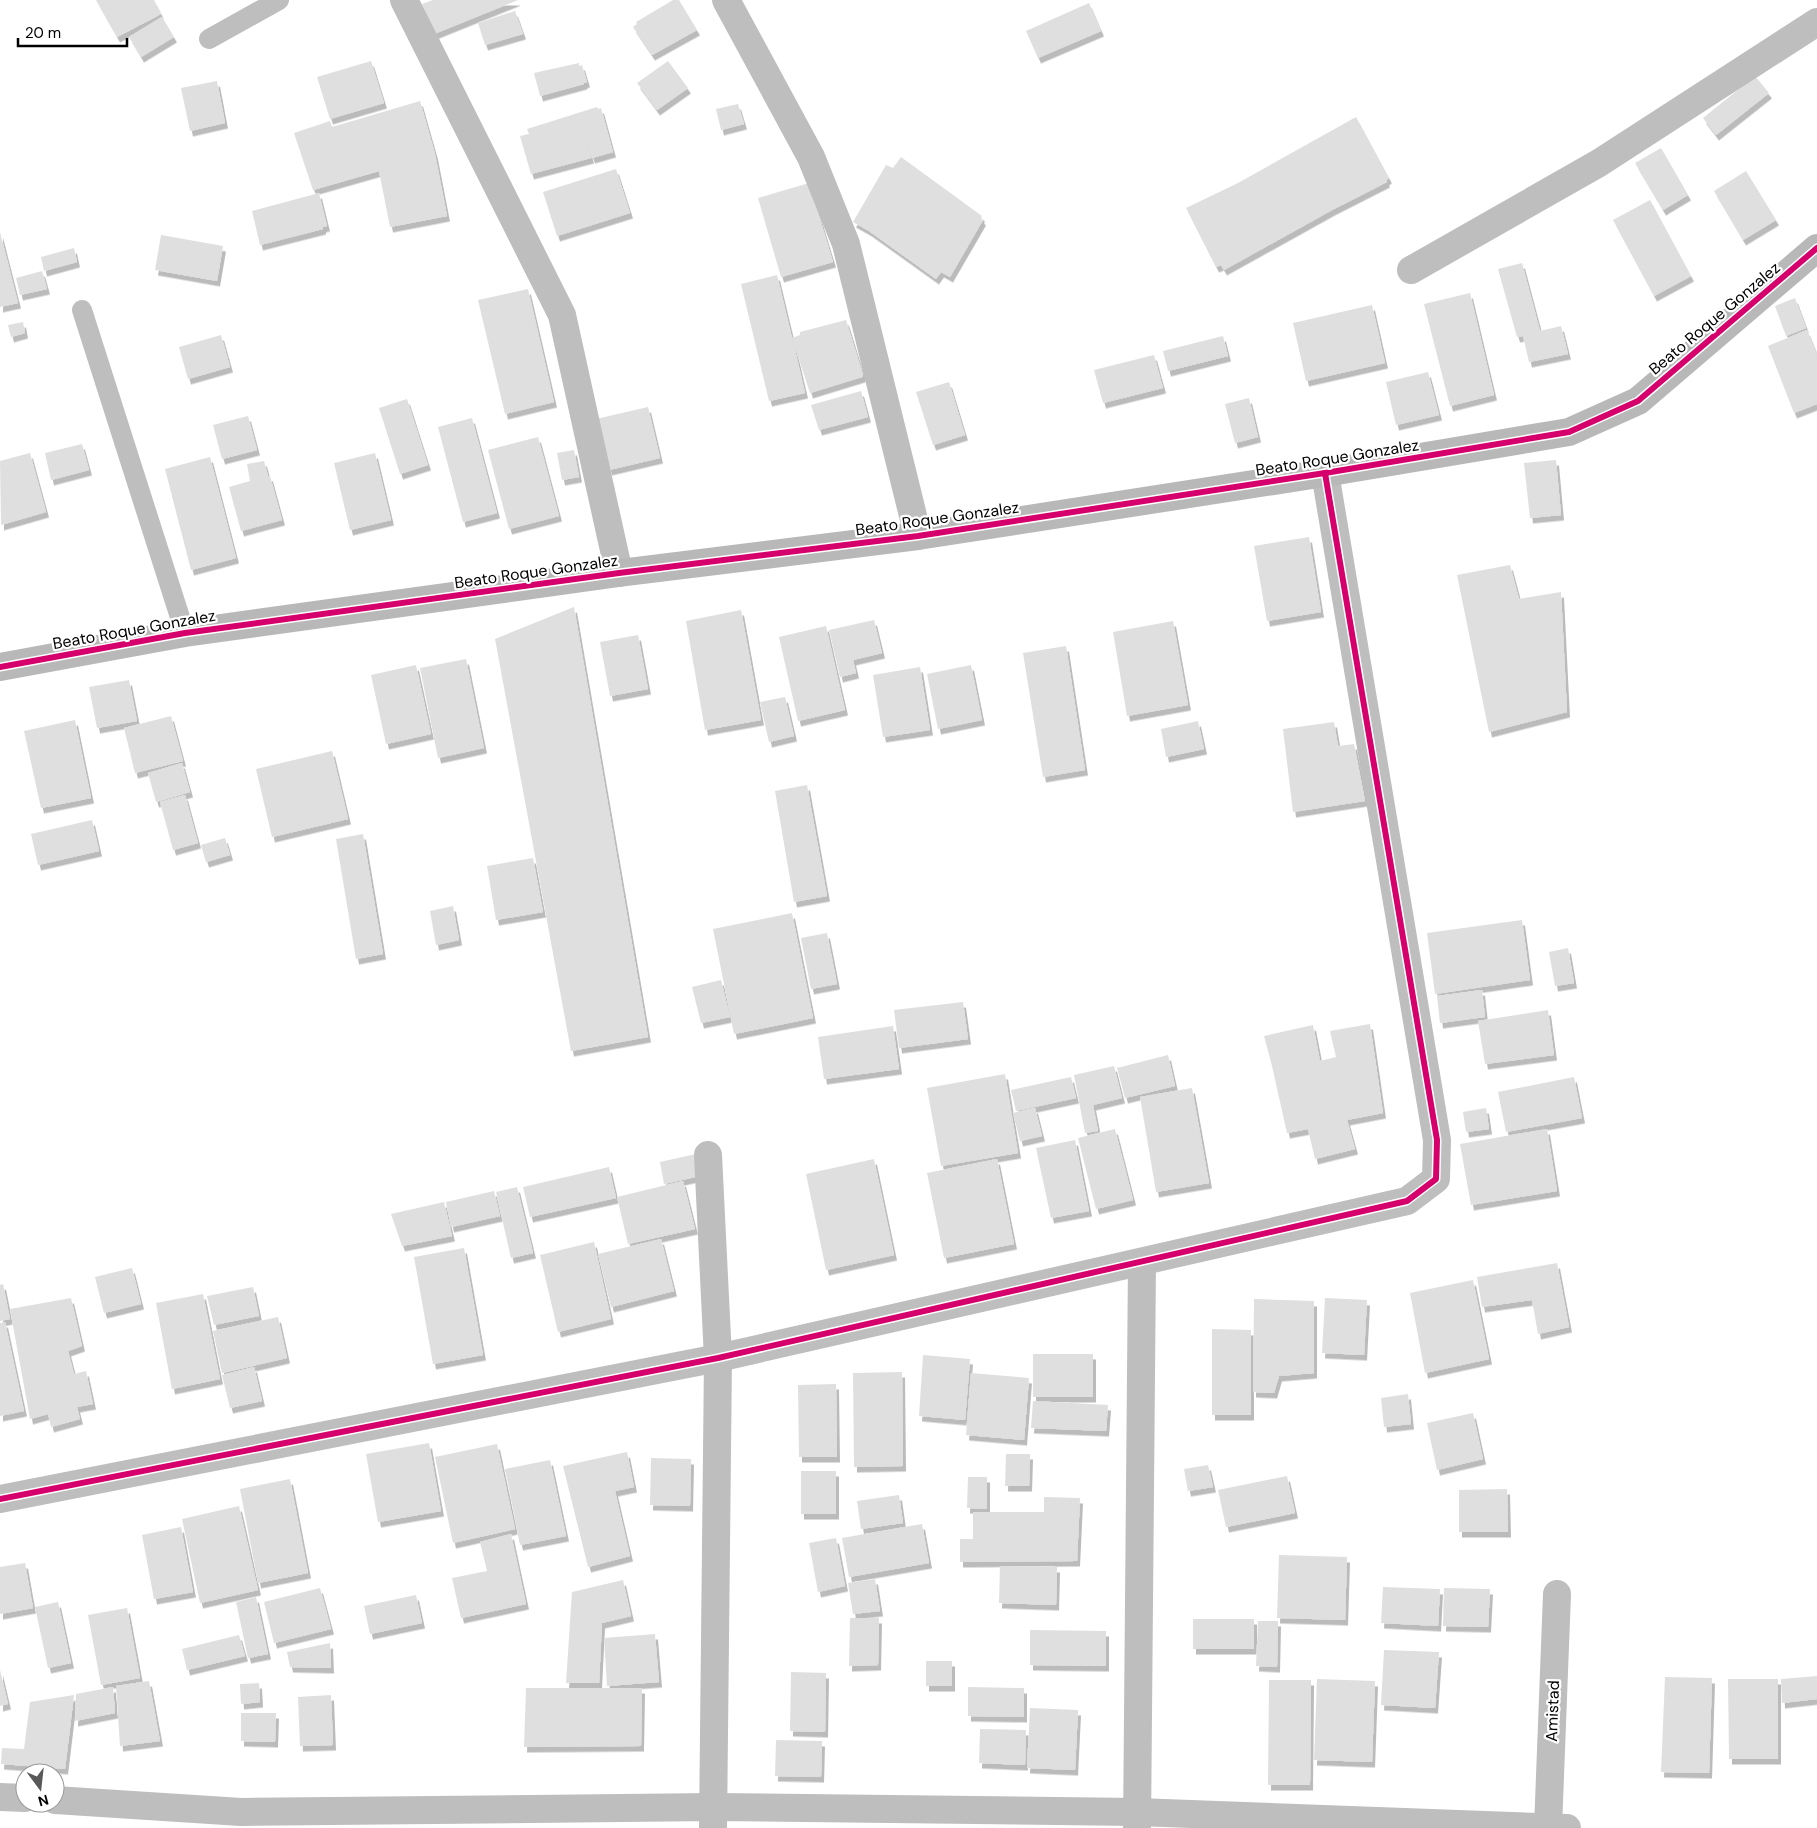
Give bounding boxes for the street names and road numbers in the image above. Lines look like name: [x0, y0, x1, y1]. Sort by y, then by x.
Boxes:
street label: Beato Roque Gonzalez: [1644, 257, 1784, 379]
street label: Beato Roque Gonzalez: [1254, 434, 1420, 481]
street label: Beato Roque Gonzalez: [854, 497, 1020, 540]
street label: Beato Roque Gonzalez: [453, 550, 619, 593]
street label: Beato Roque Gonzalez: [51, 605, 217, 654]
street label: Amistad: [1541, 1680, 1564, 1742]

